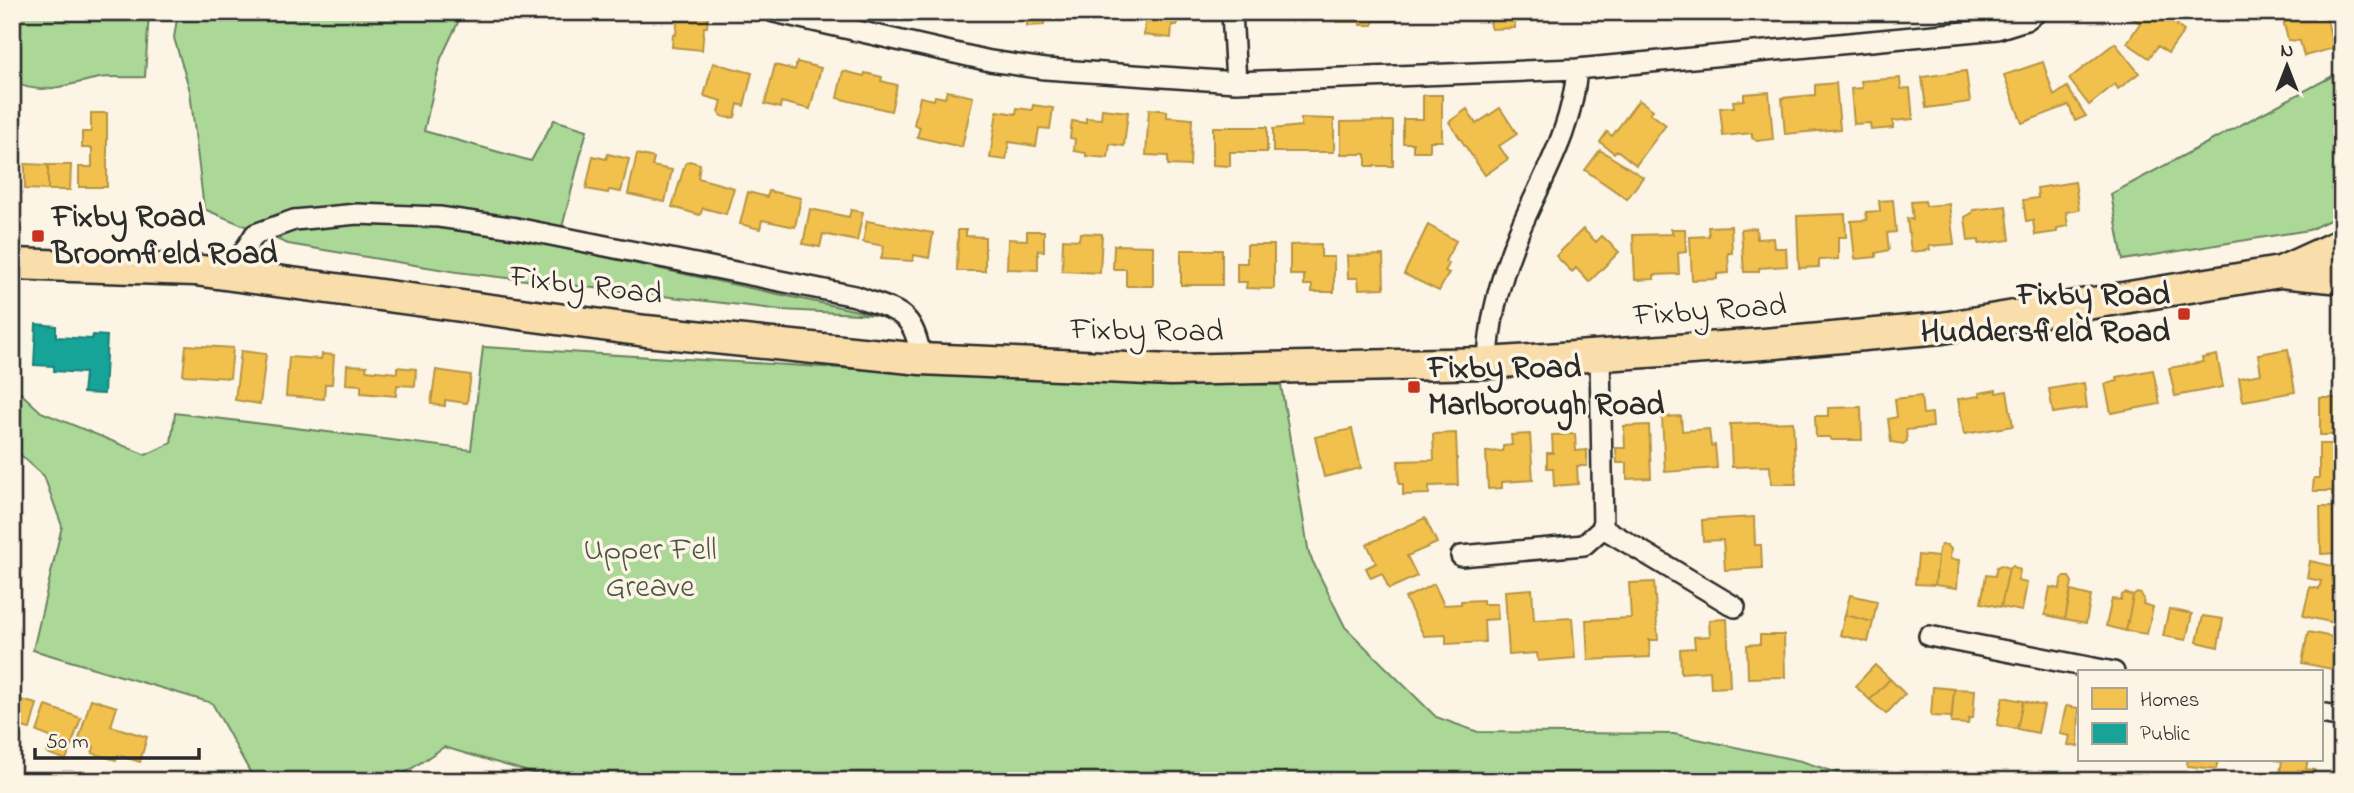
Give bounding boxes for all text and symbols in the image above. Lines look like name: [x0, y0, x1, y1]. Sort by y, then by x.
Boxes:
north arrow: [2252, 32, 2322, 102]
text: N: [2281, 38, 2294, 65]
place label: Fixby Road Broomfield Road: [50, 195, 277, 279]
marker: Fixby Road Broomfield Road: [30, 228, 46, 244]
street label: Fixby Road: [506, 254, 665, 320]
place label: Fixby Road Huddersfield Road: [1921, 273, 2170, 357]
street label: Fixby Road: [1631, 283, 1788, 341]
marker: Fixby Road Huddersfield Road: [2176, 306, 2192, 322]
street label: Fixby Road: [1069, 307, 1224, 357]
place label: Fixby Road Marlborough Road: [1426, 346, 1664, 431]
marker: Fixby Road Marlborough Road: [1406, 379, 1422, 395]
park label: Upper Fell Greave: [583, 528, 717, 612]
legend: [2078, 670, 2322, 762]
text: Homes: [2140, 686, 2200, 716]
scale bar: [35, 716, 200, 760]
text: Public: [2140, 720, 2191, 750]
text: 50 m: [46, 728, 89, 758]

